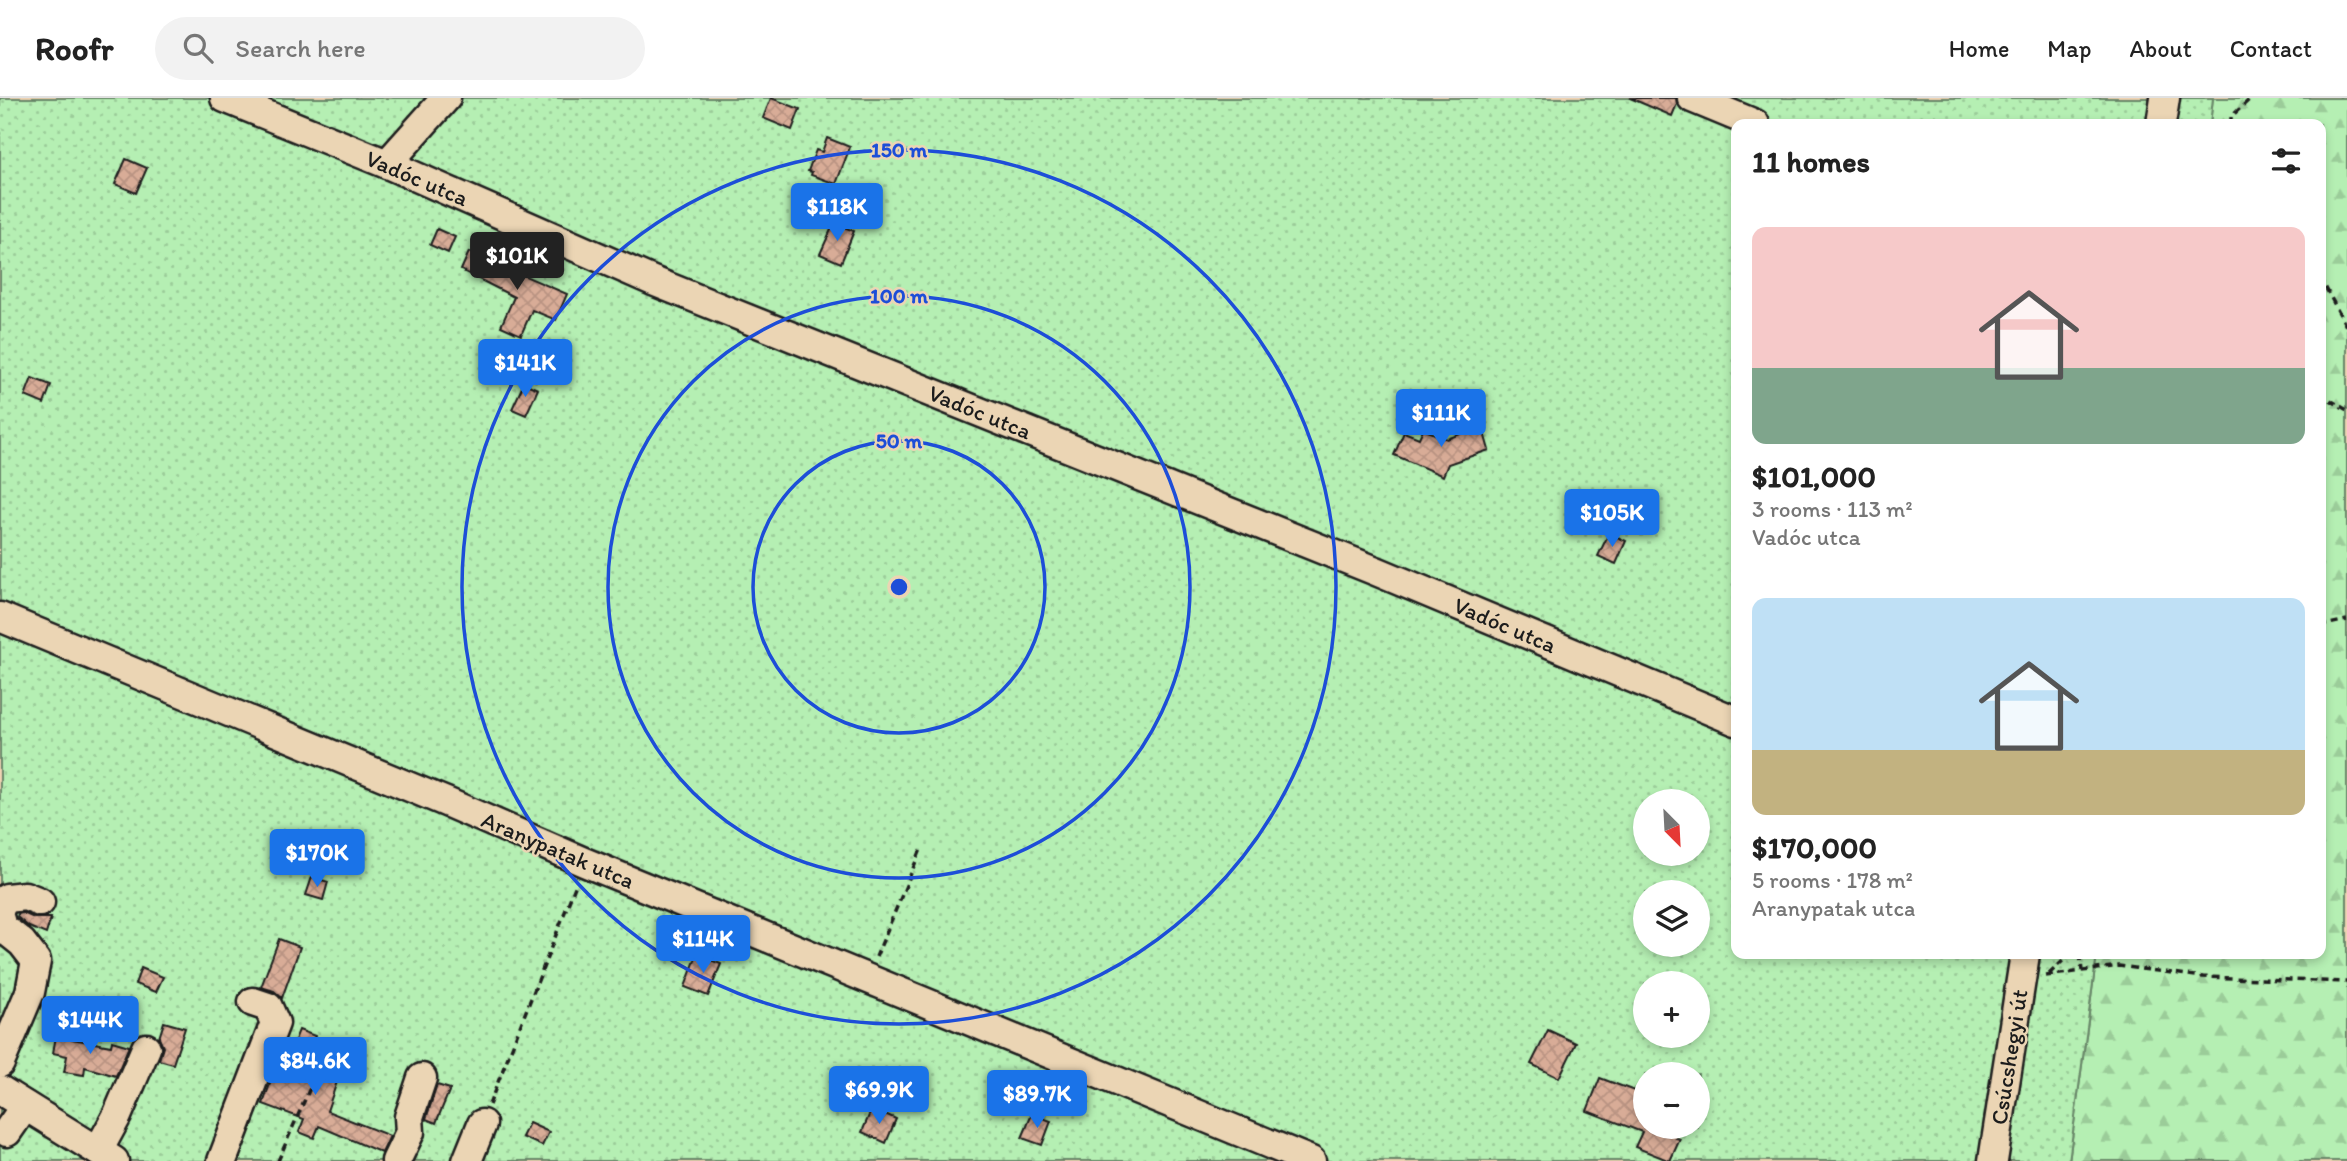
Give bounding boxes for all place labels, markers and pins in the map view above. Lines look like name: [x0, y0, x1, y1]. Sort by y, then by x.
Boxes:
pin: $118K: [788, 184, 886, 243]
pin: $101K: [468, 232, 566, 292]
pin: $141K: [476, 340, 574, 399]
pin: $111K: [1392, 390, 1490, 449]
pin: $105K: [1563, 490, 1661, 549]
centre of rings: [887, 575, 911, 599]
pin: $170K: [268, 830, 366, 889]
pin: $114K: [654, 916, 752, 975]
pin: $144K: [41, 996, 139, 1056]
pin: $84.6K: [258, 1038, 372, 1097]
pin: $69.9K: [822, 1066, 936, 1126]
pin: $89.7K: [980, 1070, 1094, 1130]

